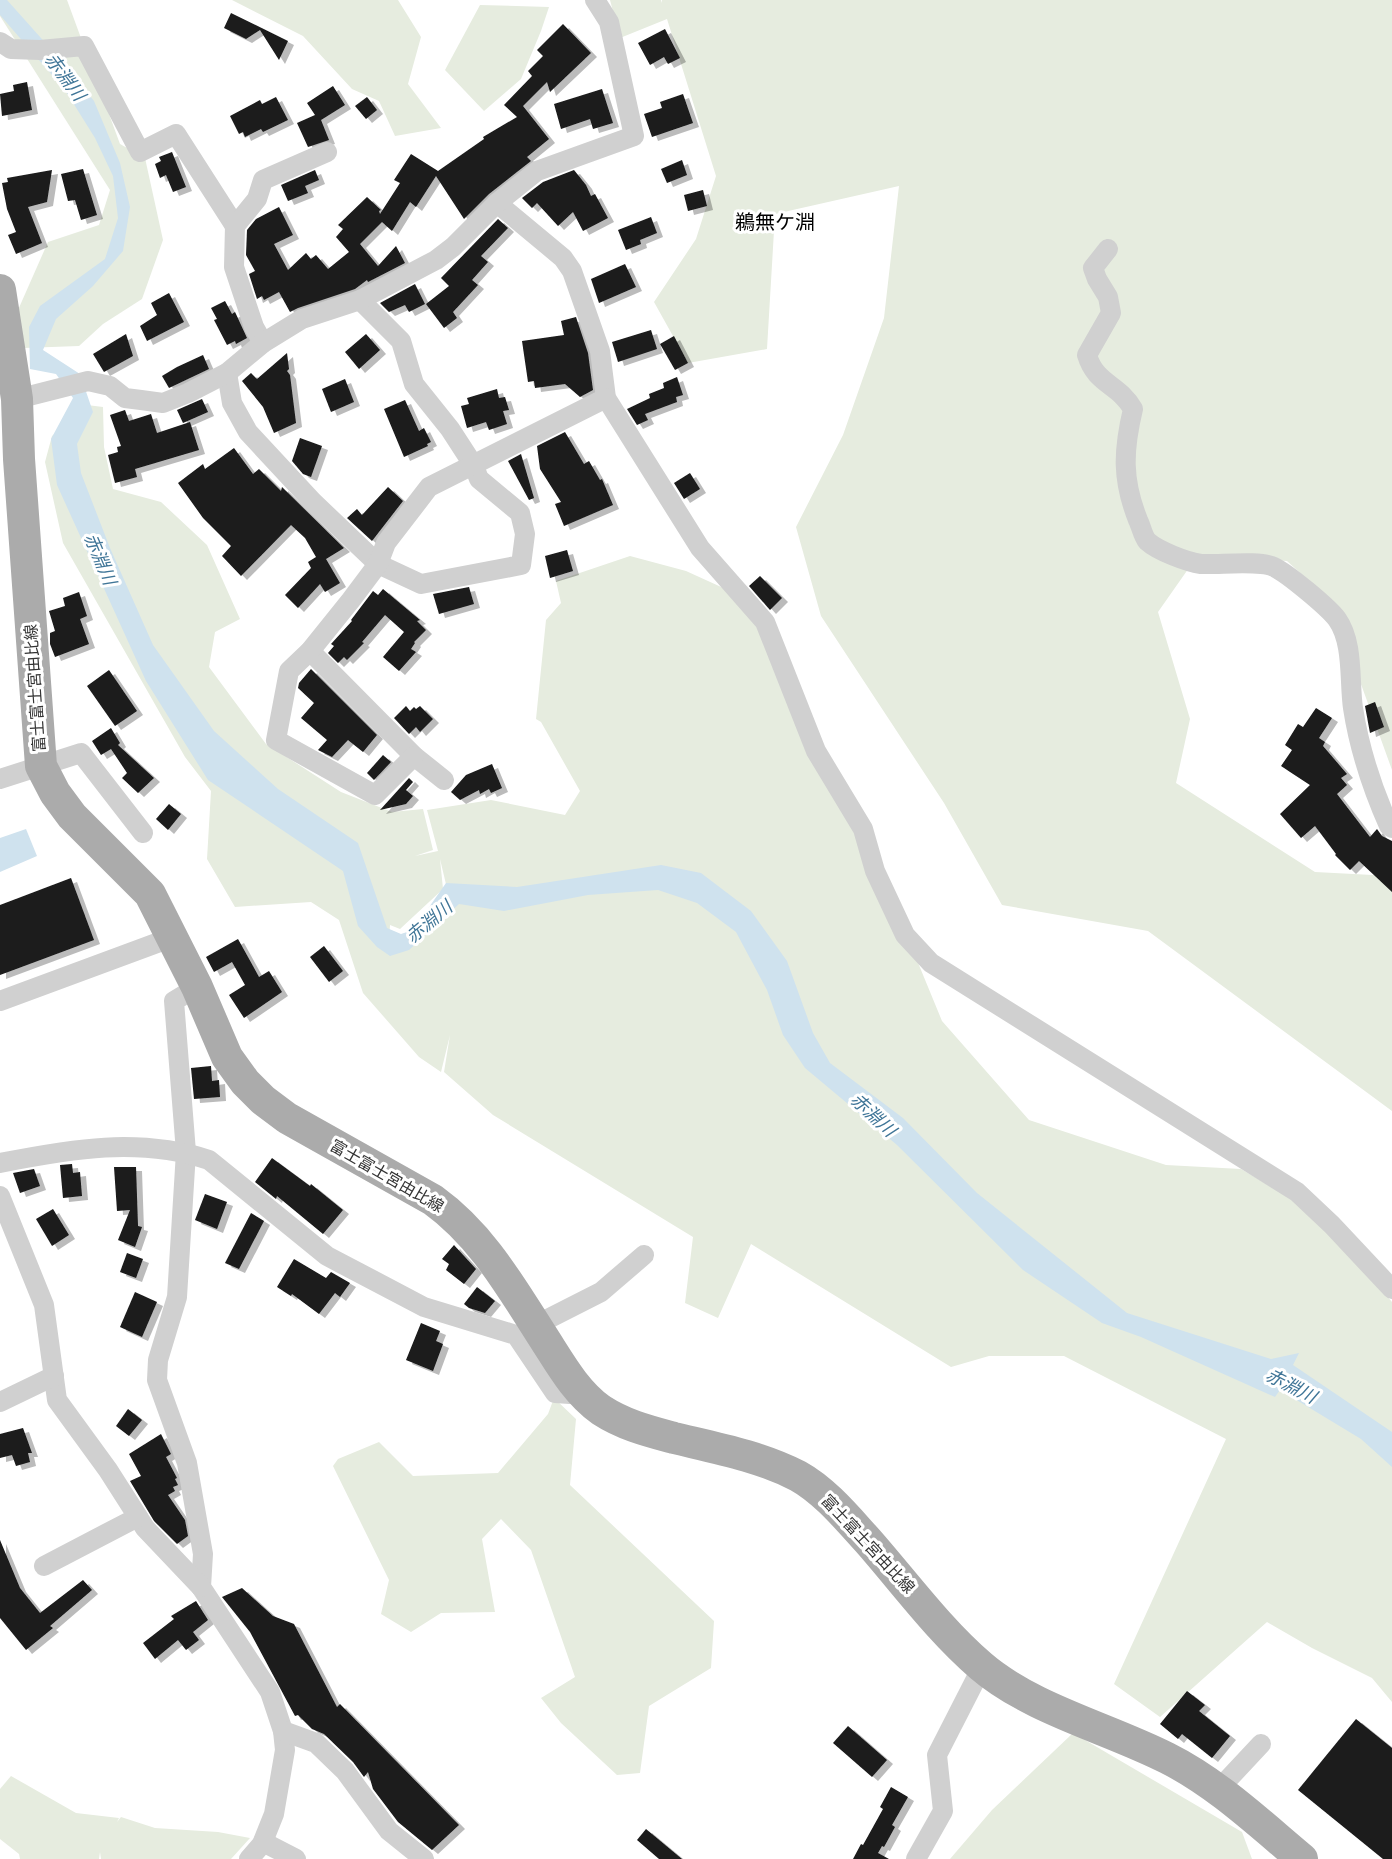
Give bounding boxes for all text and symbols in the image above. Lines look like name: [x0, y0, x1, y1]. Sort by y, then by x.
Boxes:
water label: 赤淵川: [40, 49, 91, 107]
district label: 鵜無ケ淵: [735, 210, 815, 234]
water label: 赤淵川: [79, 530, 121, 590]
street label: 富士富士宮由比線: [21, 623, 49, 753]
water label: 赤淵川: [401, 895, 458, 948]
water label: 赤淵川: [846, 1089, 902, 1143]
street label: 富士富士宮由比線: [327, 1136, 447, 1216]
water label: 赤淵川: [1262, 1364, 1322, 1409]
street label: 富士富士宮由比線: [817, 1491, 919, 1597]

